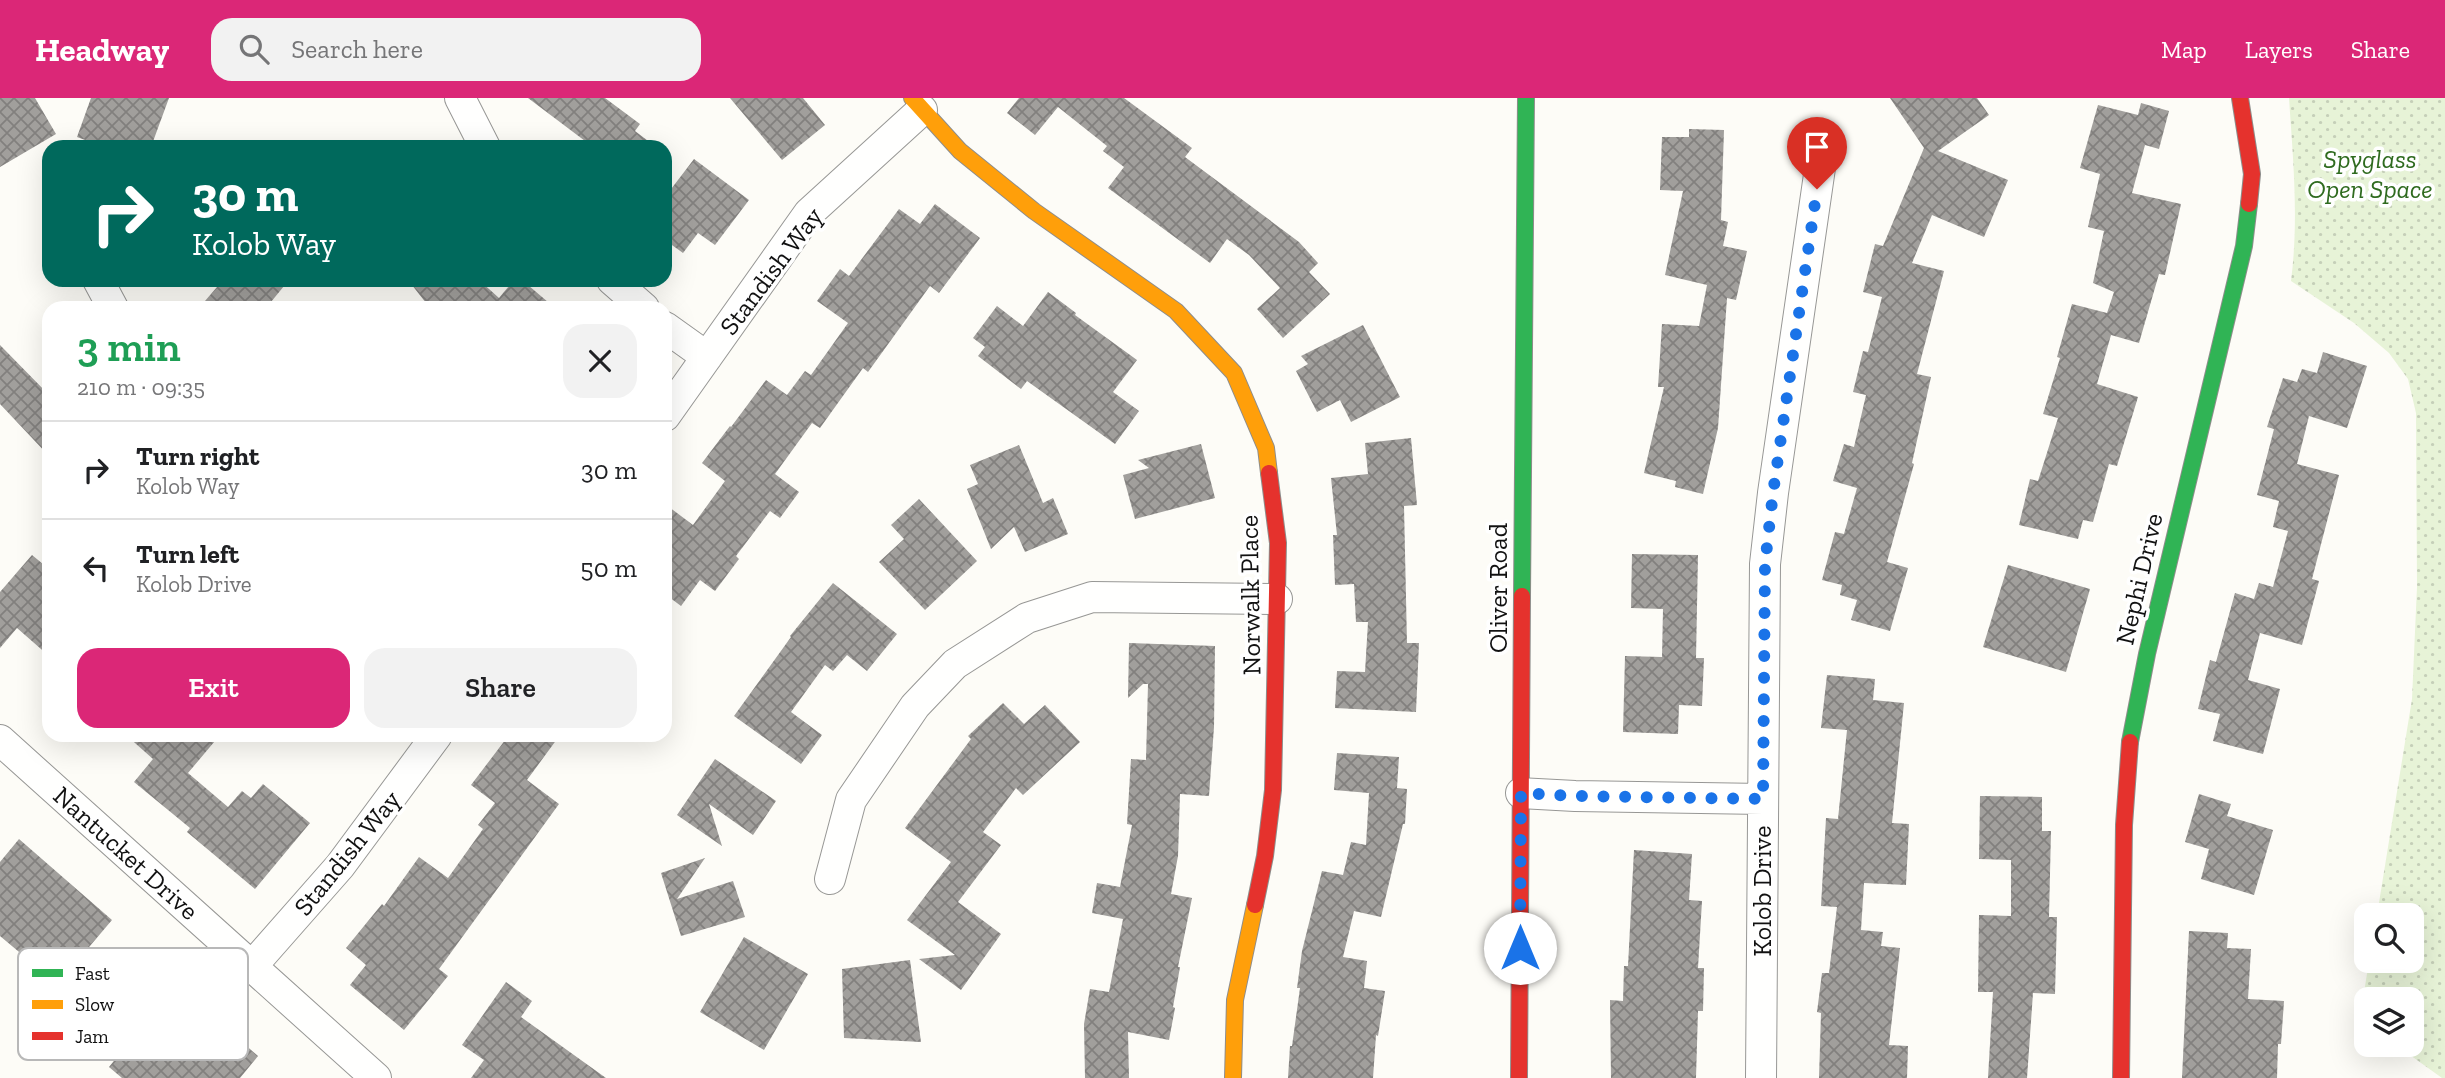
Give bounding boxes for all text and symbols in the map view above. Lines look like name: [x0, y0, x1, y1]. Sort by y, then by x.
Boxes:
search box: [211, 18, 701, 81]
text: Headway: [35, 30, 169, 69]
icon: search: [235, 30, 273, 68]
text: Search here: [291, 33, 423, 65]
text: Map: [2161, 35, 2207, 64]
text: Layers: [2245, 35, 2313, 64]
text: Share: [2351, 35, 2410, 64]
pin: [1787, 117, 1847, 189]
icon: arrive: [1798, 128, 1836, 166]
park label: Spyglass Open Space: [2307, 143, 2433, 205]
text: 30 m: [192, 165, 298, 224]
icon: right: [77, 168, 168, 259]
street label: Standish Way: [713, 200, 830, 341]
text: Kolob Way: [192, 225, 336, 263]
text: 3 min: [77, 321, 181, 372]
button: close: [563, 324, 637, 398]
text: 210 m · 09:35: [77, 373, 205, 401]
text: Turn right: [136, 440, 259, 472]
icon: right: [77, 451, 115, 489]
text: 30 m: [581, 454, 637, 486]
text: Kolob Way: [136, 472, 240, 500]
street label: Nephi Drive: [2108, 510, 2170, 648]
street label: Norwalk Place: [1233, 515, 1267, 675]
street label: Oliver Road: [1482, 523, 1514, 653]
text: Turn left: [136, 538, 239, 570]
icon: left: [77, 549, 115, 587]
text: 50 m: [580, 552, 637, 584]
text: Kolob Drive: [136, 570, 252, 598]
button: Exit: [77, 648, 350, 728]
button: Share: [364, 648, 637, 728]
street label: Nantucket Drive: [47, 779, 205, 927]
street label: Standish Way: [287, 783, 408, 922]
street label: Kolob Drive: [1746, 826, 1778, 956]
map controls: [2354, 903, 2424, 1057]
button: search: [2354, 903, 2424, 973]
position arrow: [1483, 911, 1557, 985]
legend: [18, 948, 248, 1060]
text: Fast: [75, 962, 110, 985]
button: layers: [2354, 987, 2424, 1057]
text: Slow: [75, 993, 115, 1016]
text: Jam: [75, 1025, 109, 1048]

